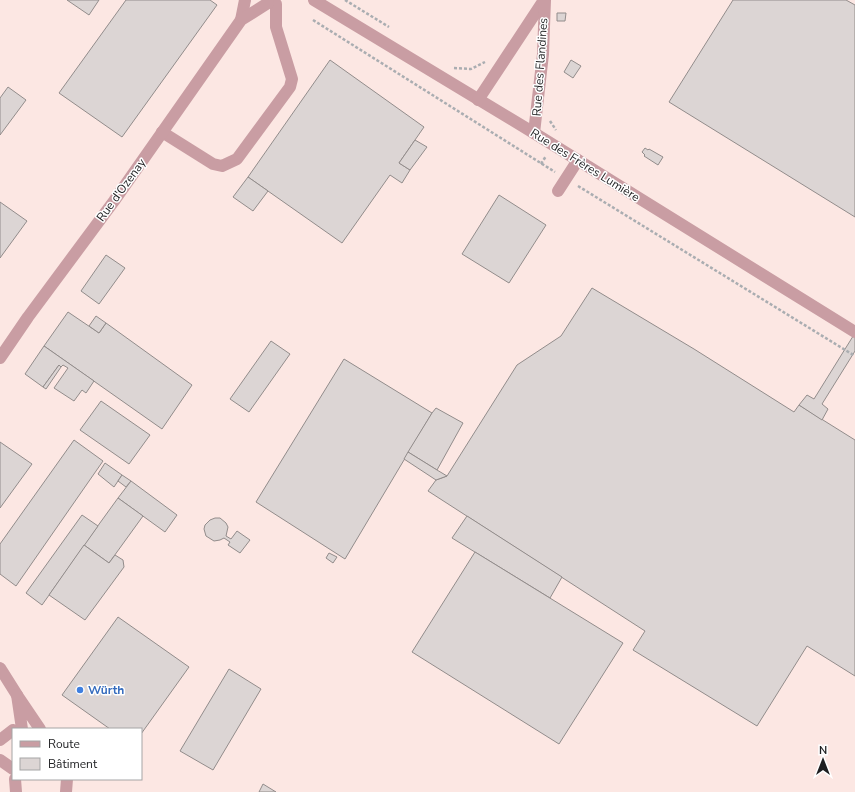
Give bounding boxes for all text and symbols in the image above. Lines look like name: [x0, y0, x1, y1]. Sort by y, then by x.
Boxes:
street label: Rue des Flandines: [529, 17, 551, 117]
street label: Rue des Frères Lumière: [527, 125, 643, 205]
street label: Rue d'Ozenay: [93, 155, 150, 225]
place label: Würth: [88, 682, 124, 698]
marker: Würth: [75, 685, 85, 695]
legend: [12, 728, 142, 780]
text: Route: [48, 736, 80, 752]
north arrow: [803, 740, 843, 780]
text: N: [819, 743, 827, 758]
text: Bâtiment: [48, 756, 98, 772]

